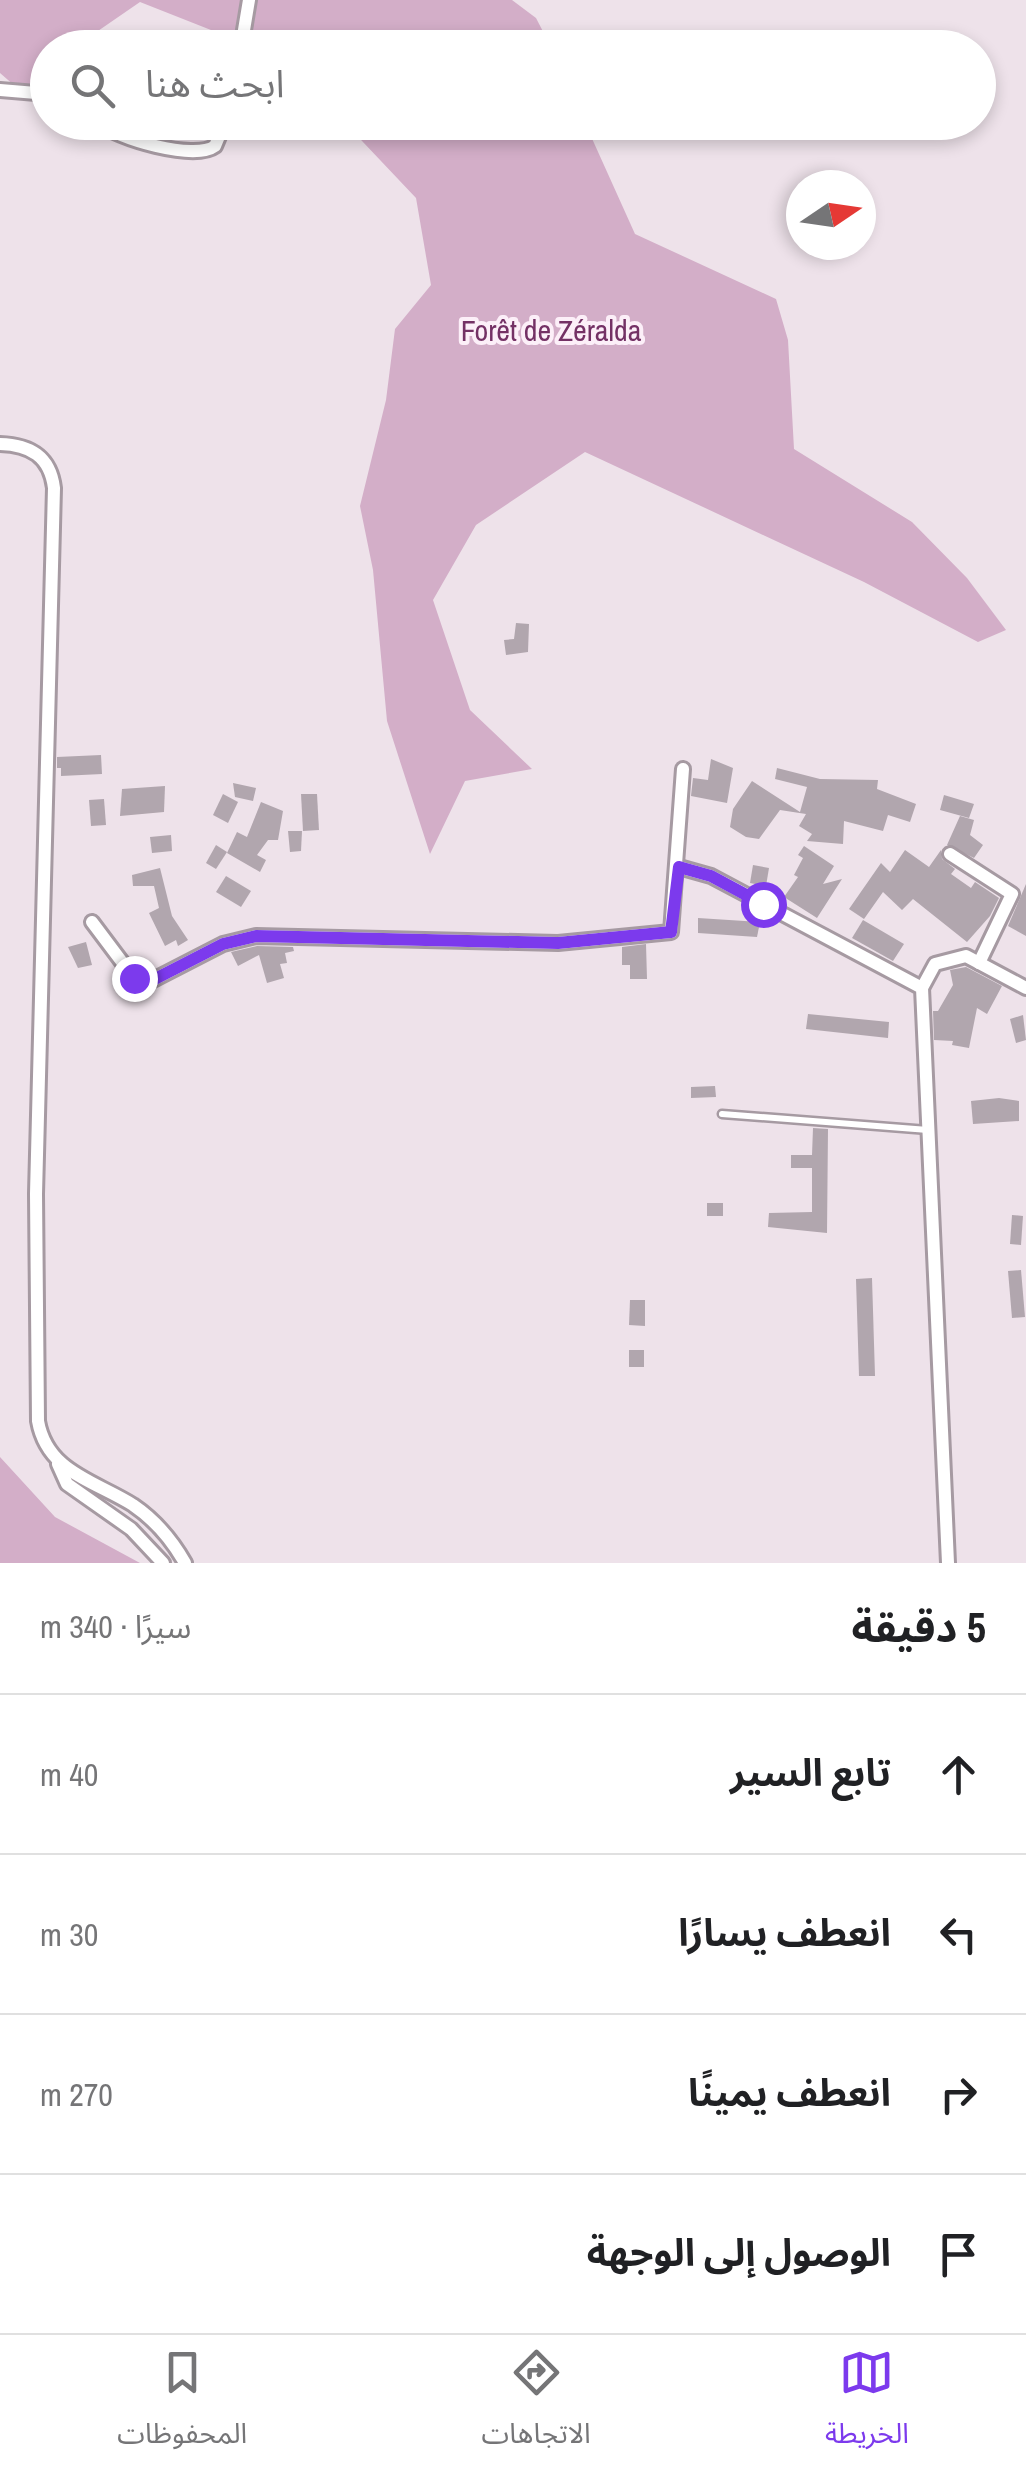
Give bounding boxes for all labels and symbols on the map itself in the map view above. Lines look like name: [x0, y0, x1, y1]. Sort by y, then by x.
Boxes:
north arrow: [786, 170, 876, 260]
park label: Forêt de Zéralda: [461, 310, 642, 350]
route start: [741, 882, 787, 928]
route end: [112, 956, 158, 1002]

